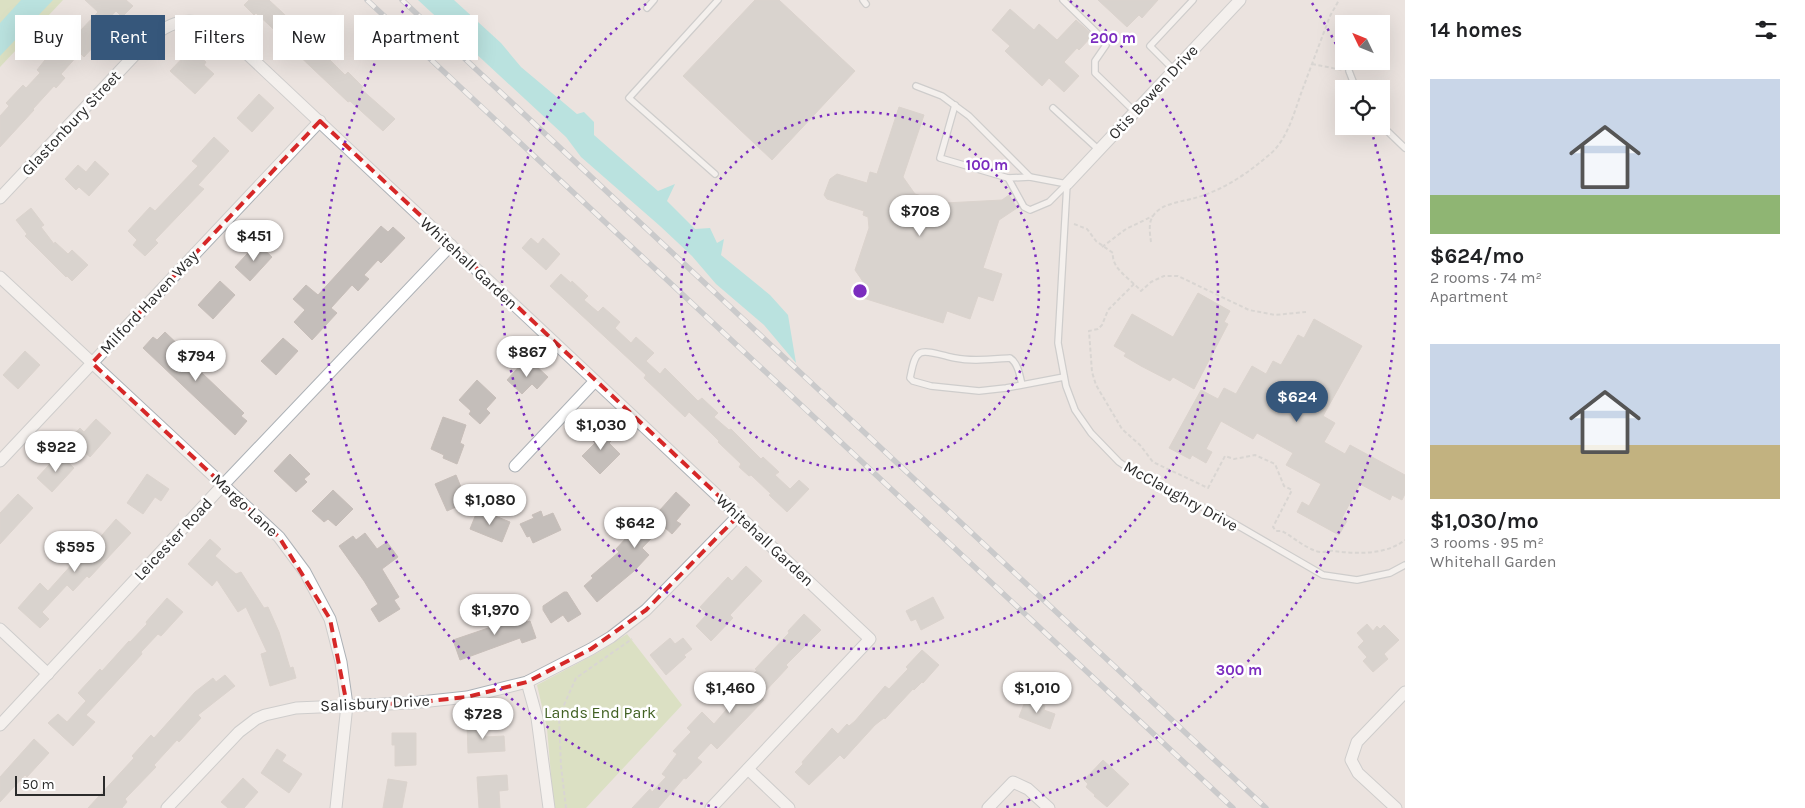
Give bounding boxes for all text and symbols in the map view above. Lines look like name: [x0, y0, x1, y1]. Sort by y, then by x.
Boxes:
chip: Buy: [15, 15, 81, 60]
chip: Rent: [91, 15, 165, 60]
chip: Filters: [175, 15, 263, 60]
chip: New: [273, 15, 344, 60]
chip: Apartment: [354, 15, 478, 60]
north arrow: [1335, 15, 1390, 70]
map controls: [1335, 15, 1390, 135]
icon: filters: [1752, 16, 1780, 44]
text: 14 homes: [1430, 18, 1522, 42]
text: 200 m: [1090, 29, 1136, 47]
street label: Otis Bowen Drive: [1104, 41, 1202, 143]
street label: Glastonbury Street: [17, 67, 125, 179]
button: locate: [1335, 80, 1390, 135]
icon: home: [1560, 112, 1650, 202]
text: 100 m: [966, 156, 1008, 174]
pin: $708: [890, 194, 950, 237]
text: $708: [900, 201, 940, 220]
street label: Whitehall Garden: [416, 213, 522, 313]
pin: $451: [224, 220, 284, 262]
text: $451: [236, 226, 272, 245]
text: $624/mo: [1430, 244, 1524, 268]
street label: Milford Haven Way: [96, 246, 202, 358]
text: 2 rooms · 74 m²: [1430, 268, 1542, 287]
centre of rings: [851, 282, 869, 300]
text: Apartment: [1430, 287, 1508, 306]
pin: $867: [497, 336, 557, 378]
pin: $794: [166, 340, 226, 382]
text: $867: [507, 342, 547, 361]
text: $794: [177, 346, 215, 365]
icon: home: [1560, 377, 1650, 467]
pin: $624: [1267, 380, 1327, 423]
text: $624: [1277, 387, 1317, 406]
pin: $1,030: [560, 408, 642, 451]
text: $1,030: [576, 415, 626, 434]
pin: $922: [26, 430, 86, 473]
text: $922: [36, 437, 76, 456]
street label: McClaughry Drive: [1121, 457, 1241, 535]
street label: Margo Lane: [208, 470, 282, 540]
pin: $1,080: [449, 484, 531, 526]
text: $1,080: [464, 490, 516, 509]
street label: Whitehall Garden: [712, 490, 818, 590]
street label: Leicester Road: [130, 494, 216, 584]
pin: $642: [605, 506, 665, 549]
text: $1,030/mo: [1430, 509, 1539, 533]
text: $642: [615, 513, 655, 532]
pin: $595: [45, 530, 105, 573]
text: 3 rooms · 95 m²: [1430, 533, 1544, 552]
text: $595: [55, 537, 95, 556]
text: Whitehall Garden: [1430, 552, 1556, 571]
pin: $1,970: [454, 594, 536, 636]
text: $1,970: [471, 600, 519, 619]
text: 300 m: [1216, 661, 1262, 679]
pin: $1,460: [689, 672, 771, 714]
pin: $1,010: [996, 672, 1078, 714]
text: $1,460: [705, 678, 755, 697]
text: $1,010: [1014, 678, 1060, 697]
street label: Salisbury Drive: [320, 691, 430, 715]
pin: $728: [453, 698, 513, 740]
park label: Lands End Park: [544, 703, 656, 722]
text: $728: [463, 704, 503, 723]
scale bar: [15, 773, 105, 796]
text: 50 m: [22, 776, 55, 793]

